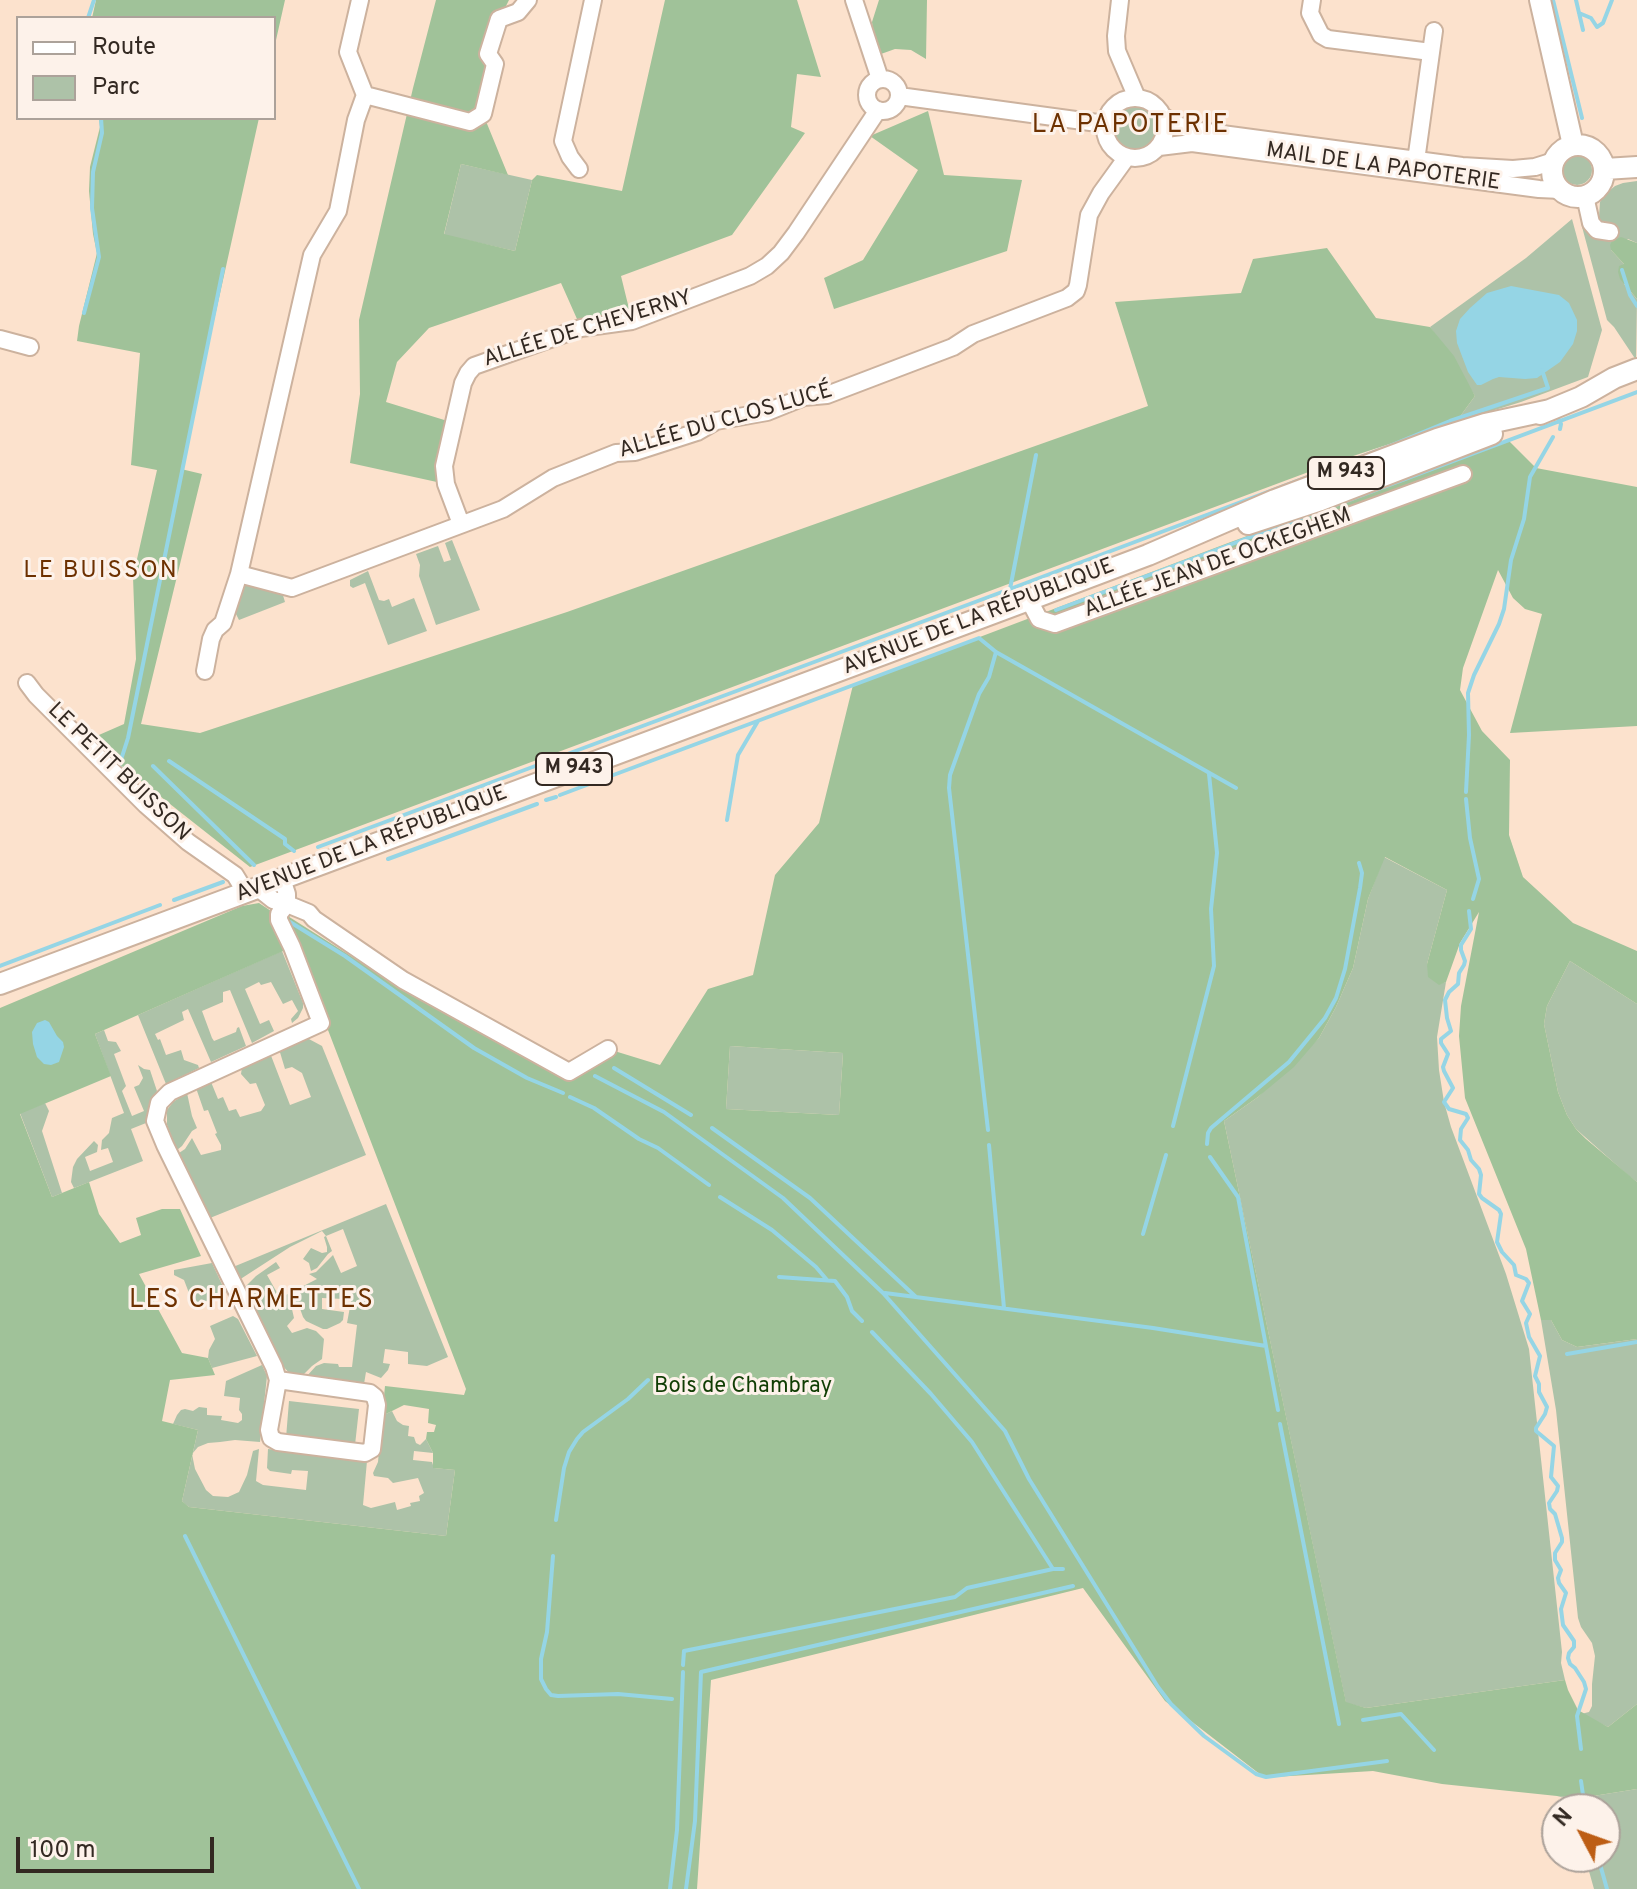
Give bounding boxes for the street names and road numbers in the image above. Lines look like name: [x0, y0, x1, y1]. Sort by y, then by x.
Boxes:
street label: MAIL DE LA PAPOTERIE: [1264, 138, 1502, 198]
street label: ALLÉE DE CHEVERNY: [481, 286, 695, 374]
street label: ALLÉE DU CLOS LUCÉ: [616, 379, 836, 465]
road number: M 943: [1308, 457, 1384, 489]
street label: ALLÉE JEAN DE OCKEGHEM: [1081, 503, 1355, 625]
street label: AVENUE DE LA RÉPUBLIQUE: [839, 554, 1119, 682]
street label: LE PETIT BUISSON: [41, 698, 195, 848]
road number: M 943: [536, 753, 612, 785]
street label: AVENUE DE LA RÉPUBLIQUE: [232, 781, 512, 909]

